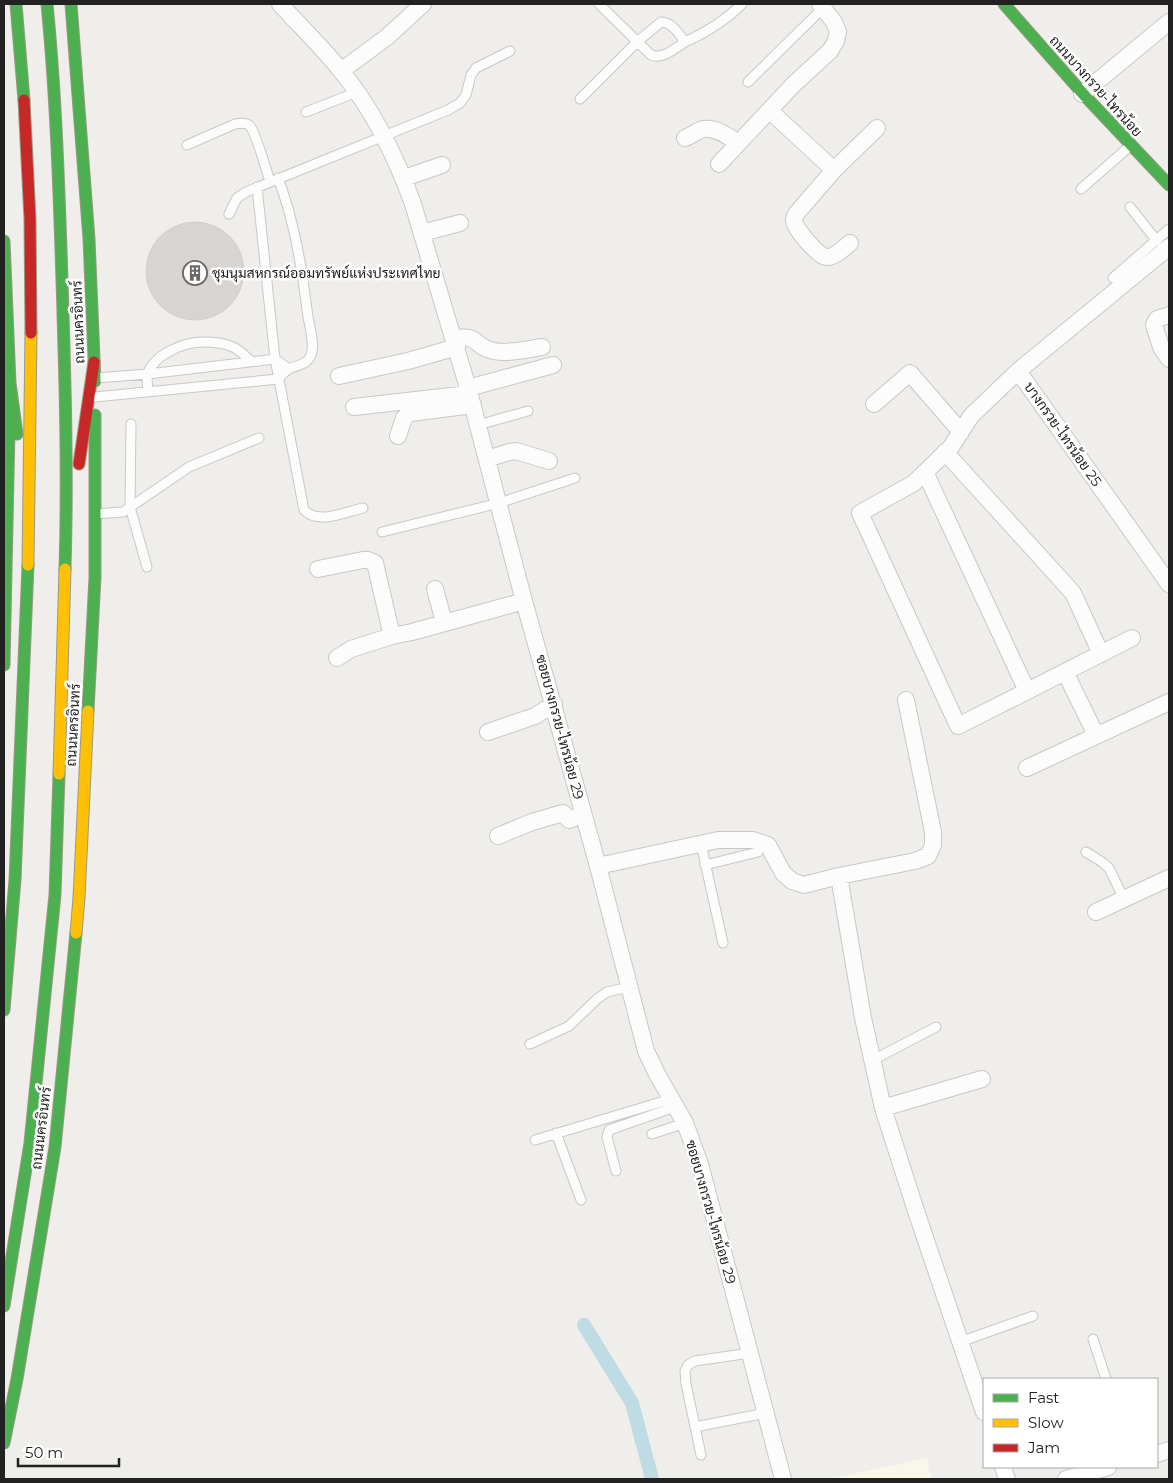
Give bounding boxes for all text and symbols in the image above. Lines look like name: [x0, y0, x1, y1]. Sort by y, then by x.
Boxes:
street label: ถนนบางกรวย-ไทรน้อย: [1046, 32, 1146, 140]
building icon: ชุมนุมสหกรณ์ออมทรัพย์แห่งประเทศไทย: [182, 260, 208, 286]
place label: ชุมนุมสหกรณ์ออมทรัพย์แห่งประเทศไทย: [212, 264, 441, 283]
street label: ถนนนครอินทร์: [68, 280, 88, 364]
street label: บางกรวย-ไทรน้อย 25: [1020, 378, 1106, 490]
street label: ซอยบางกรวย-ไทรน้อย 29: [532, 653, 588, 801]
street label: ถนนนครอินทร์: [62, 683, 84, 767]
street label: ถนนนครอินทร์: [27, 1085, 55, 1170]
street label: ซอยบางกรวย-ไทรน้อย 29: [682, 1138, 740, 1286]
legend: [983, 1378, 1158, 1468]
text: Fast: [1028, 1388, 1059, 1407]
text: Slow: [1028, 1413, 1064, 1432]
scale bar: [18, 1436, 119, 1468]
text: Jam: [1027, 1438, 1060, 1457]
text: 50 m: [25, 1443, 63, 1462]

